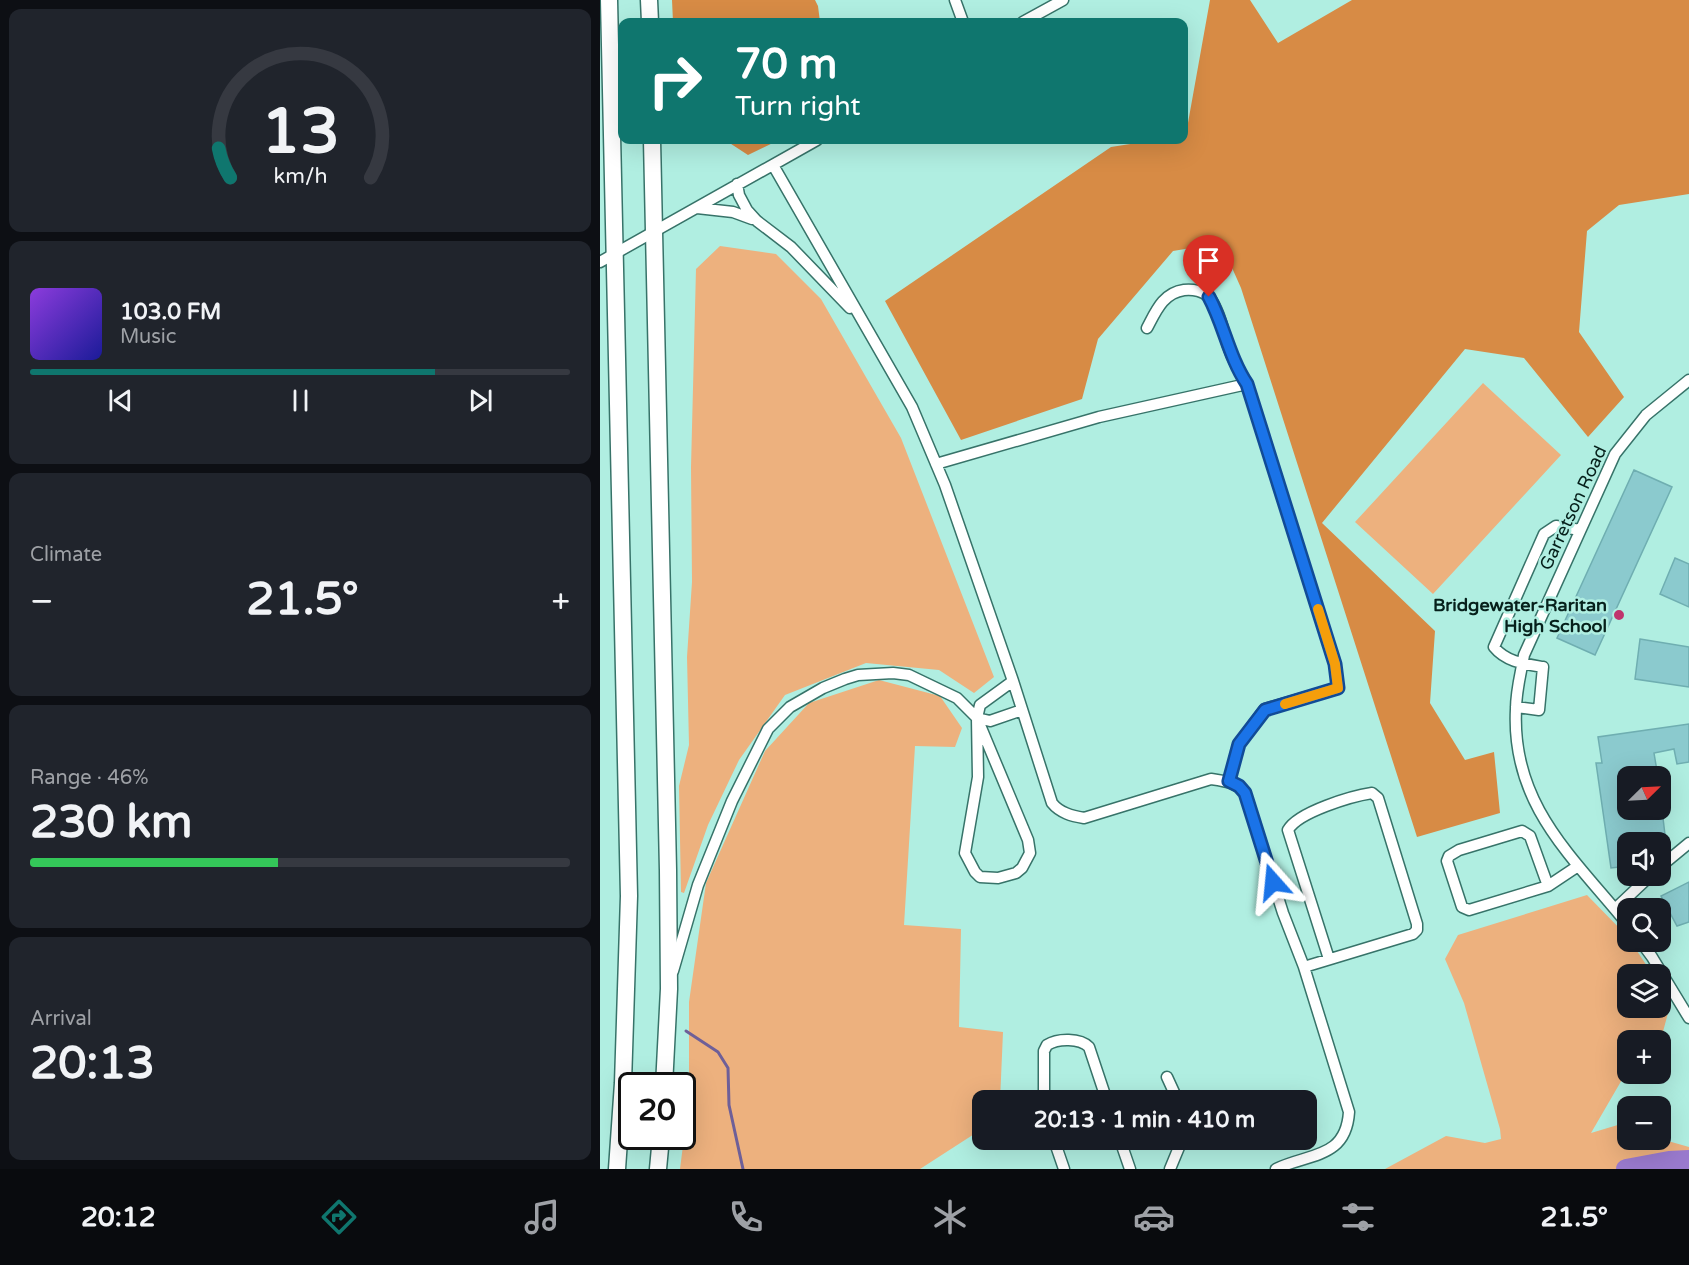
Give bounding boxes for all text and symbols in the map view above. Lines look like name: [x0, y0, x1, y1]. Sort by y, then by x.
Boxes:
text: 70 m: [735, 39, 837, 90]
icon: right: [636, 42, 714, 120]
text: Turn right: [735, 90, 861, 123]
text: 13: [261, 95, 339, 170]
text: km/h: [273, 163, 327, 189]
pin: [1183, 235, 1234, 297]
icon: arrive: [1192, 244, 1225, 277]
text: 103.0 FM: [120, 299, 221, 325]
text: Music: [120, 325, 176, 349]
icon: previous: [104, 384, 137, 417]
icon: pause: [284, 384, 317, 417]
icon: next: [464, 384, 497, 417]
street label: Garretson Road: [1535, 442, 1611, 574]
text: Climate: [30, 543, 102, 567]
text: 21.5°: [246, 573, 359, 627]
text: −: [30, 582, 54, 621]
text: +: [551, 582, 570, 621]
place label: Bridgewater-Raritan High School: [1433, 594, 1607, 637]
marker: Bridgewater-Raritan High School: [1612, 608, 1626, 622]
text: Range · 46%: [30, 766, 149, 790]
north arrow: [1617, 766, 1671, 820]
map controls: [1617, 766, 1671, 1150]
text: 230 km: [30, 796, 192, 850]
button: sound: [1617, 832, 1671, 886]
position arrow: [1241, 850, 1305, 914]
button: search: [1617, 898, 1671, 952]
button: layers: [1617, 964, 1671, 1018]
text: Arrival: [30, 1007, 92, 1031]
button: +: [1617, 1030, 1671, 1084]
text: 20:13: [30, 1037, 155, 1091]
speed limit sign: 20: [618, 1072, 696, 1150]
button: −: [1617, 1096, 1671, 1150]
text: 20:13 · 1 min · 410 m: [1034, 1107, 1255, 1133]
icon: directions: [318, 1196, 360, 1238]
icon: music: [521, 1196, 563, 1238]
icon: phone: [725, 1196, 767, 1238]
icon: climate: [929, 1196, 971, 1238]
icon: car: [1133, 1196, 1175, 1238]
icon: filters: [1337, 1196, 1379, 1238]
text: 20:12: [81, 1201, 156, 1234]
text: 21.5°: [1540, 1201, 1608, 1234]

